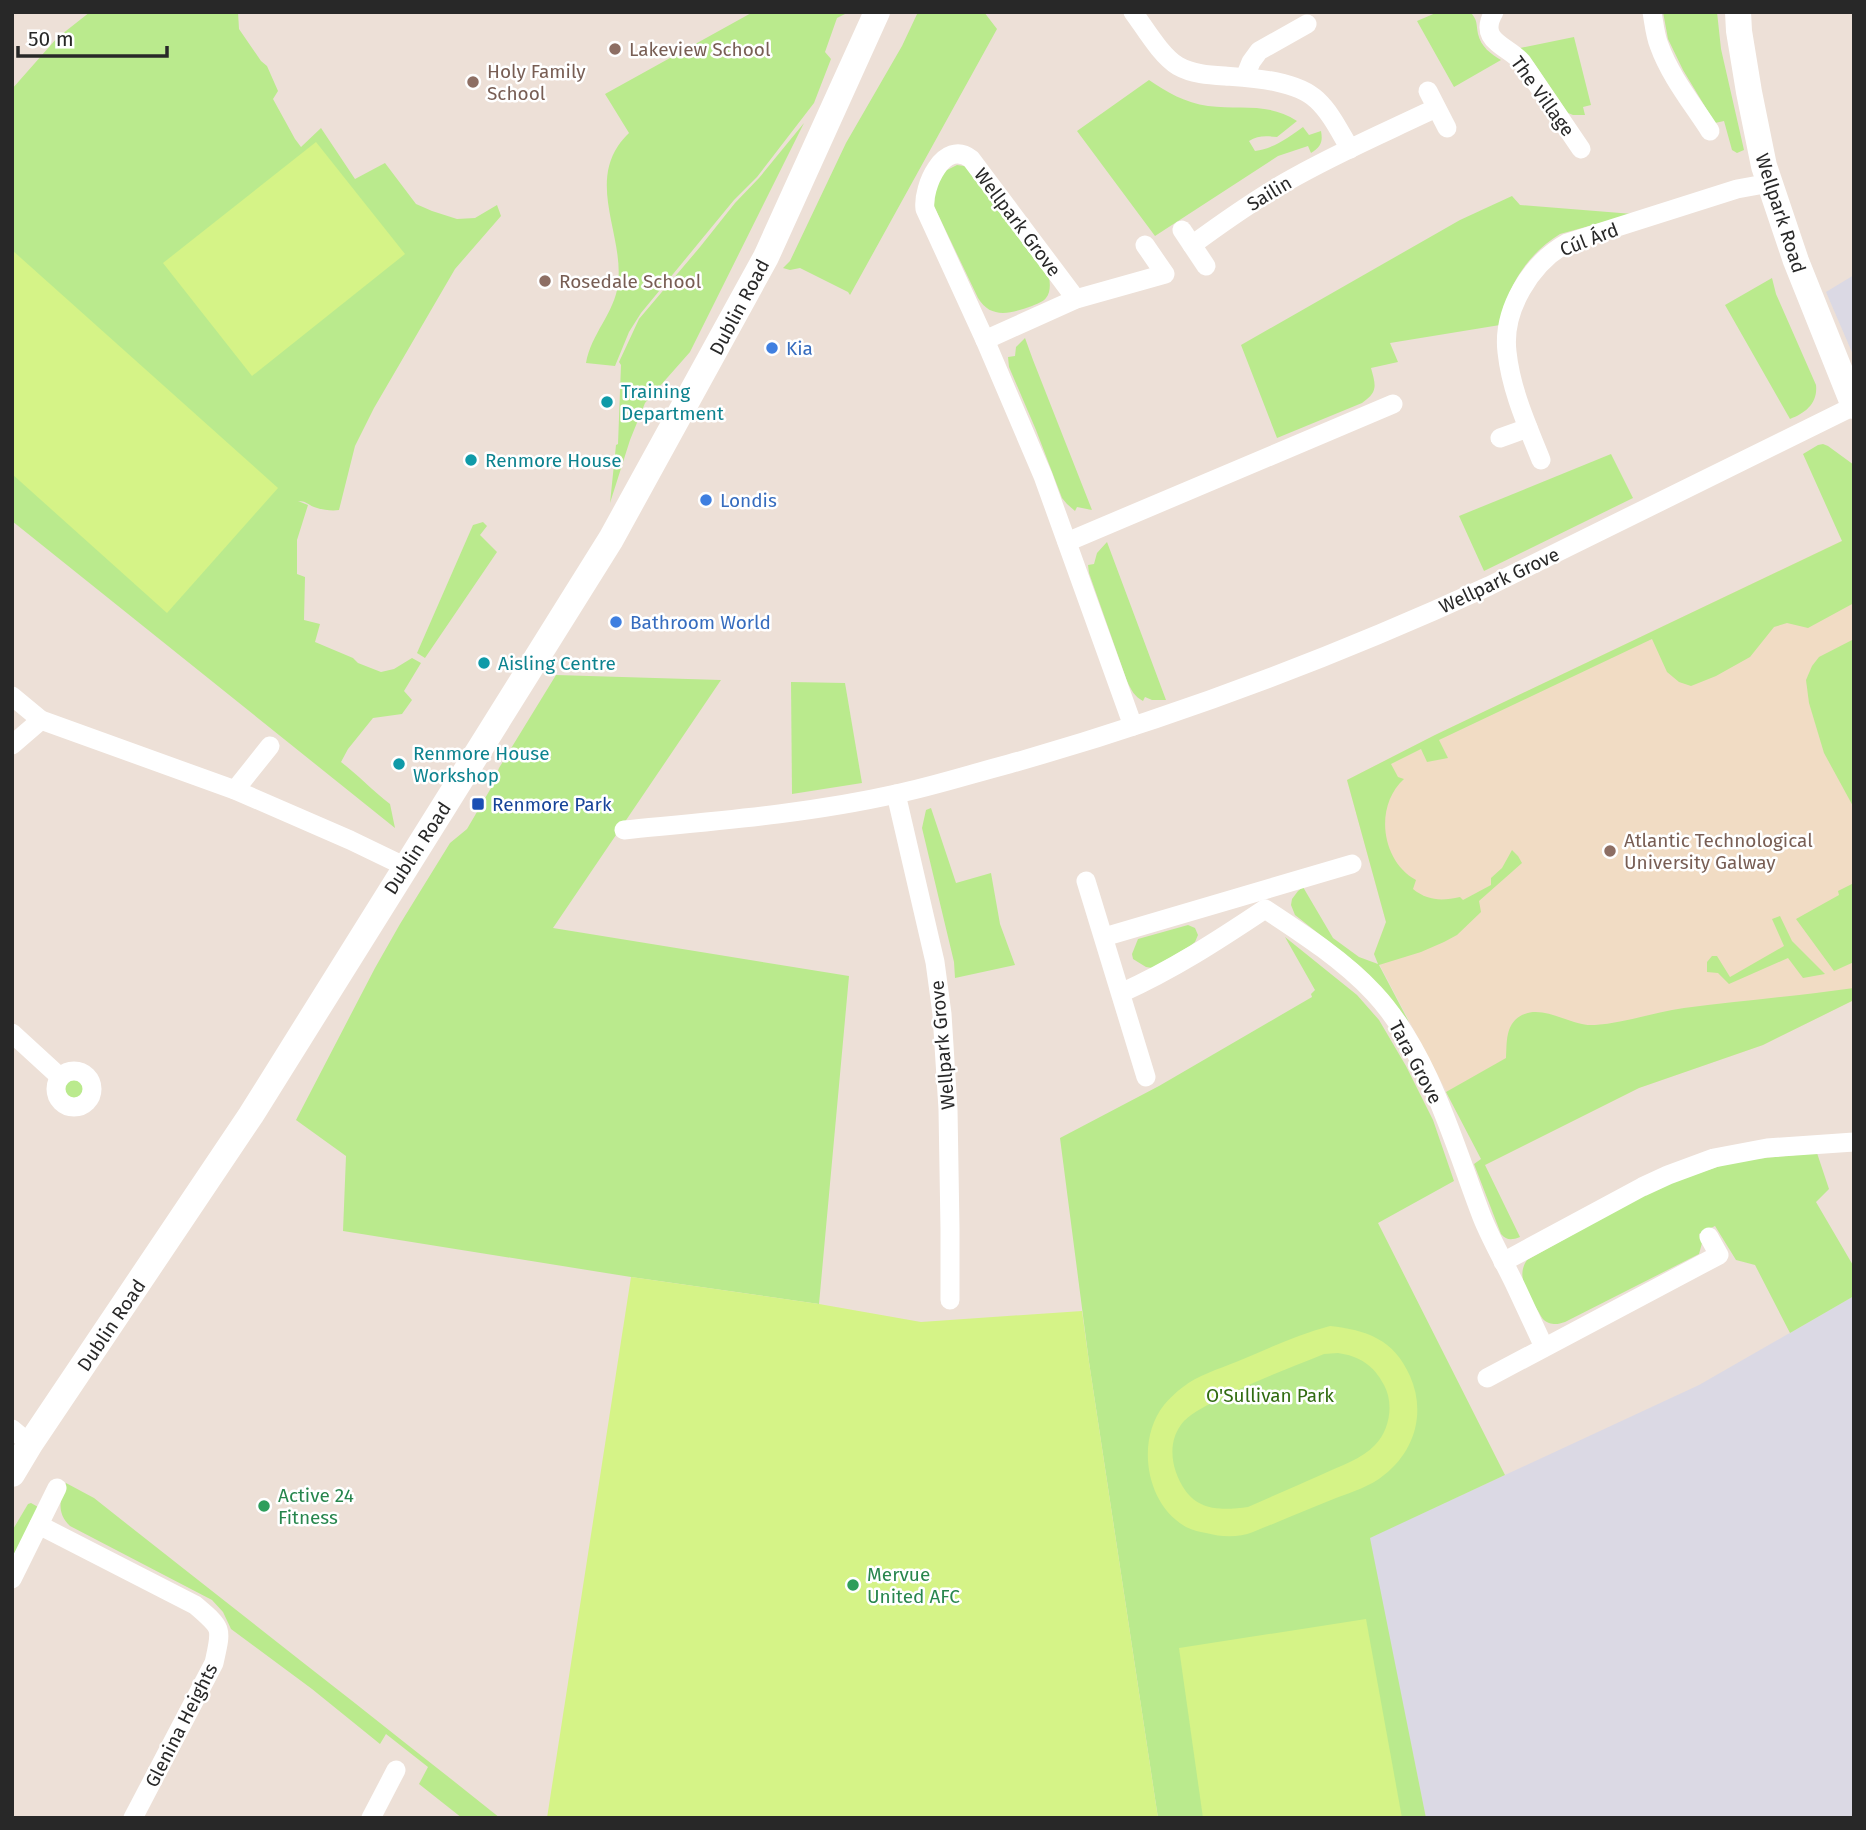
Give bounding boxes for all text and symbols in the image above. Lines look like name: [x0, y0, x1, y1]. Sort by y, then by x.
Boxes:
scale bar: [18, 14, 166, 58]
text: 50 m: [28, 26, 74, 52]
place label: Lakeview School: [629, 38, 771, 61]
marker: Lakeview School: [607, 41, 623, 57]
street label: The Village: [1506, 52, 1579, 141]
place label: Holy Family School: [487, 60, 586, 105]
marker: Holy Family School: [465, 74, 481, 90]
street label: Wellpark Road: [1750, 150, 1811, 276]
street label: Wellpark Grove: [969, 163, 1066, 281]
street label: Sailin: [1243, 171, 1296, 216]
street label: Cúl Árd: [1557, 218, 1622, 261]
street label: Dublin Road: [705, 255, 774, 359]
place label: Rosedale School: [559, 270, 702, 293]
marker: Rosedale School: [537, 273, 553, 289]
place label: Kia: [786, 337, 813, 360]
marker: Kia: [764, 340, 780, 356]
place label: Training Department: [621, 380, 724, 425]
marker: Training Department: [599, 394, 615, 410]
place label: Renmore House: [485, 449, 622, 472]
marker: Renmore House: [463, 452, 479, 468]
place label: Londis: [720, 489, 777, 512]
marker: Londis: [698, 492, 714, 508]
street label: Wellpark Grove: [1435, 543, 1563, 618]
place label: Bathroom World: [630, 611, 771, 634]
marker: Bathroom World: [608, 614, 624, 630]
place label: Aisling Centre: [498, 652, 616, 675]
marker: Aisling Centre: [476, 655, 492, 671]
place label: Renmore House Workshop: [413, 742, 550, 787]
marker: Renmore House Workshop: [391, 756, 407, 772]
place label: Renmore Park: [492, 793, 612, 816]
marker: Renmore Park: [470, 796, 486, 812]
street label: Dublin Road: [379, 798, 456, 899]
place label: Atlantic Technological University Galway: [1624, 829, 1813, 874]
marker: Atlantic Technological University Galway: [1602, 843, 1618, 859]
street label: Wellpark Grove: [925, 979, 960, 1111]
street label: Tara Grove: [1384, 1017, 1447, 1108]
street label: Dublin Road: [72, 1275, 150, 1375]
park label: O'Sullivan Park: [1206, 1384, 1334, 1407]
place label: Active 24 Fitness: [278, 1484, 354, 1529]
marker: Active 24 Fitness: [256, 1498, 272, 1514]
place label: Mervue United AFC: [867, 1563, 960, 1608]
marker: Mervue United AFC: [845, 1577, 861, 1593]
street label: Glenina Heights: [140, 1659, 223, 1791]

